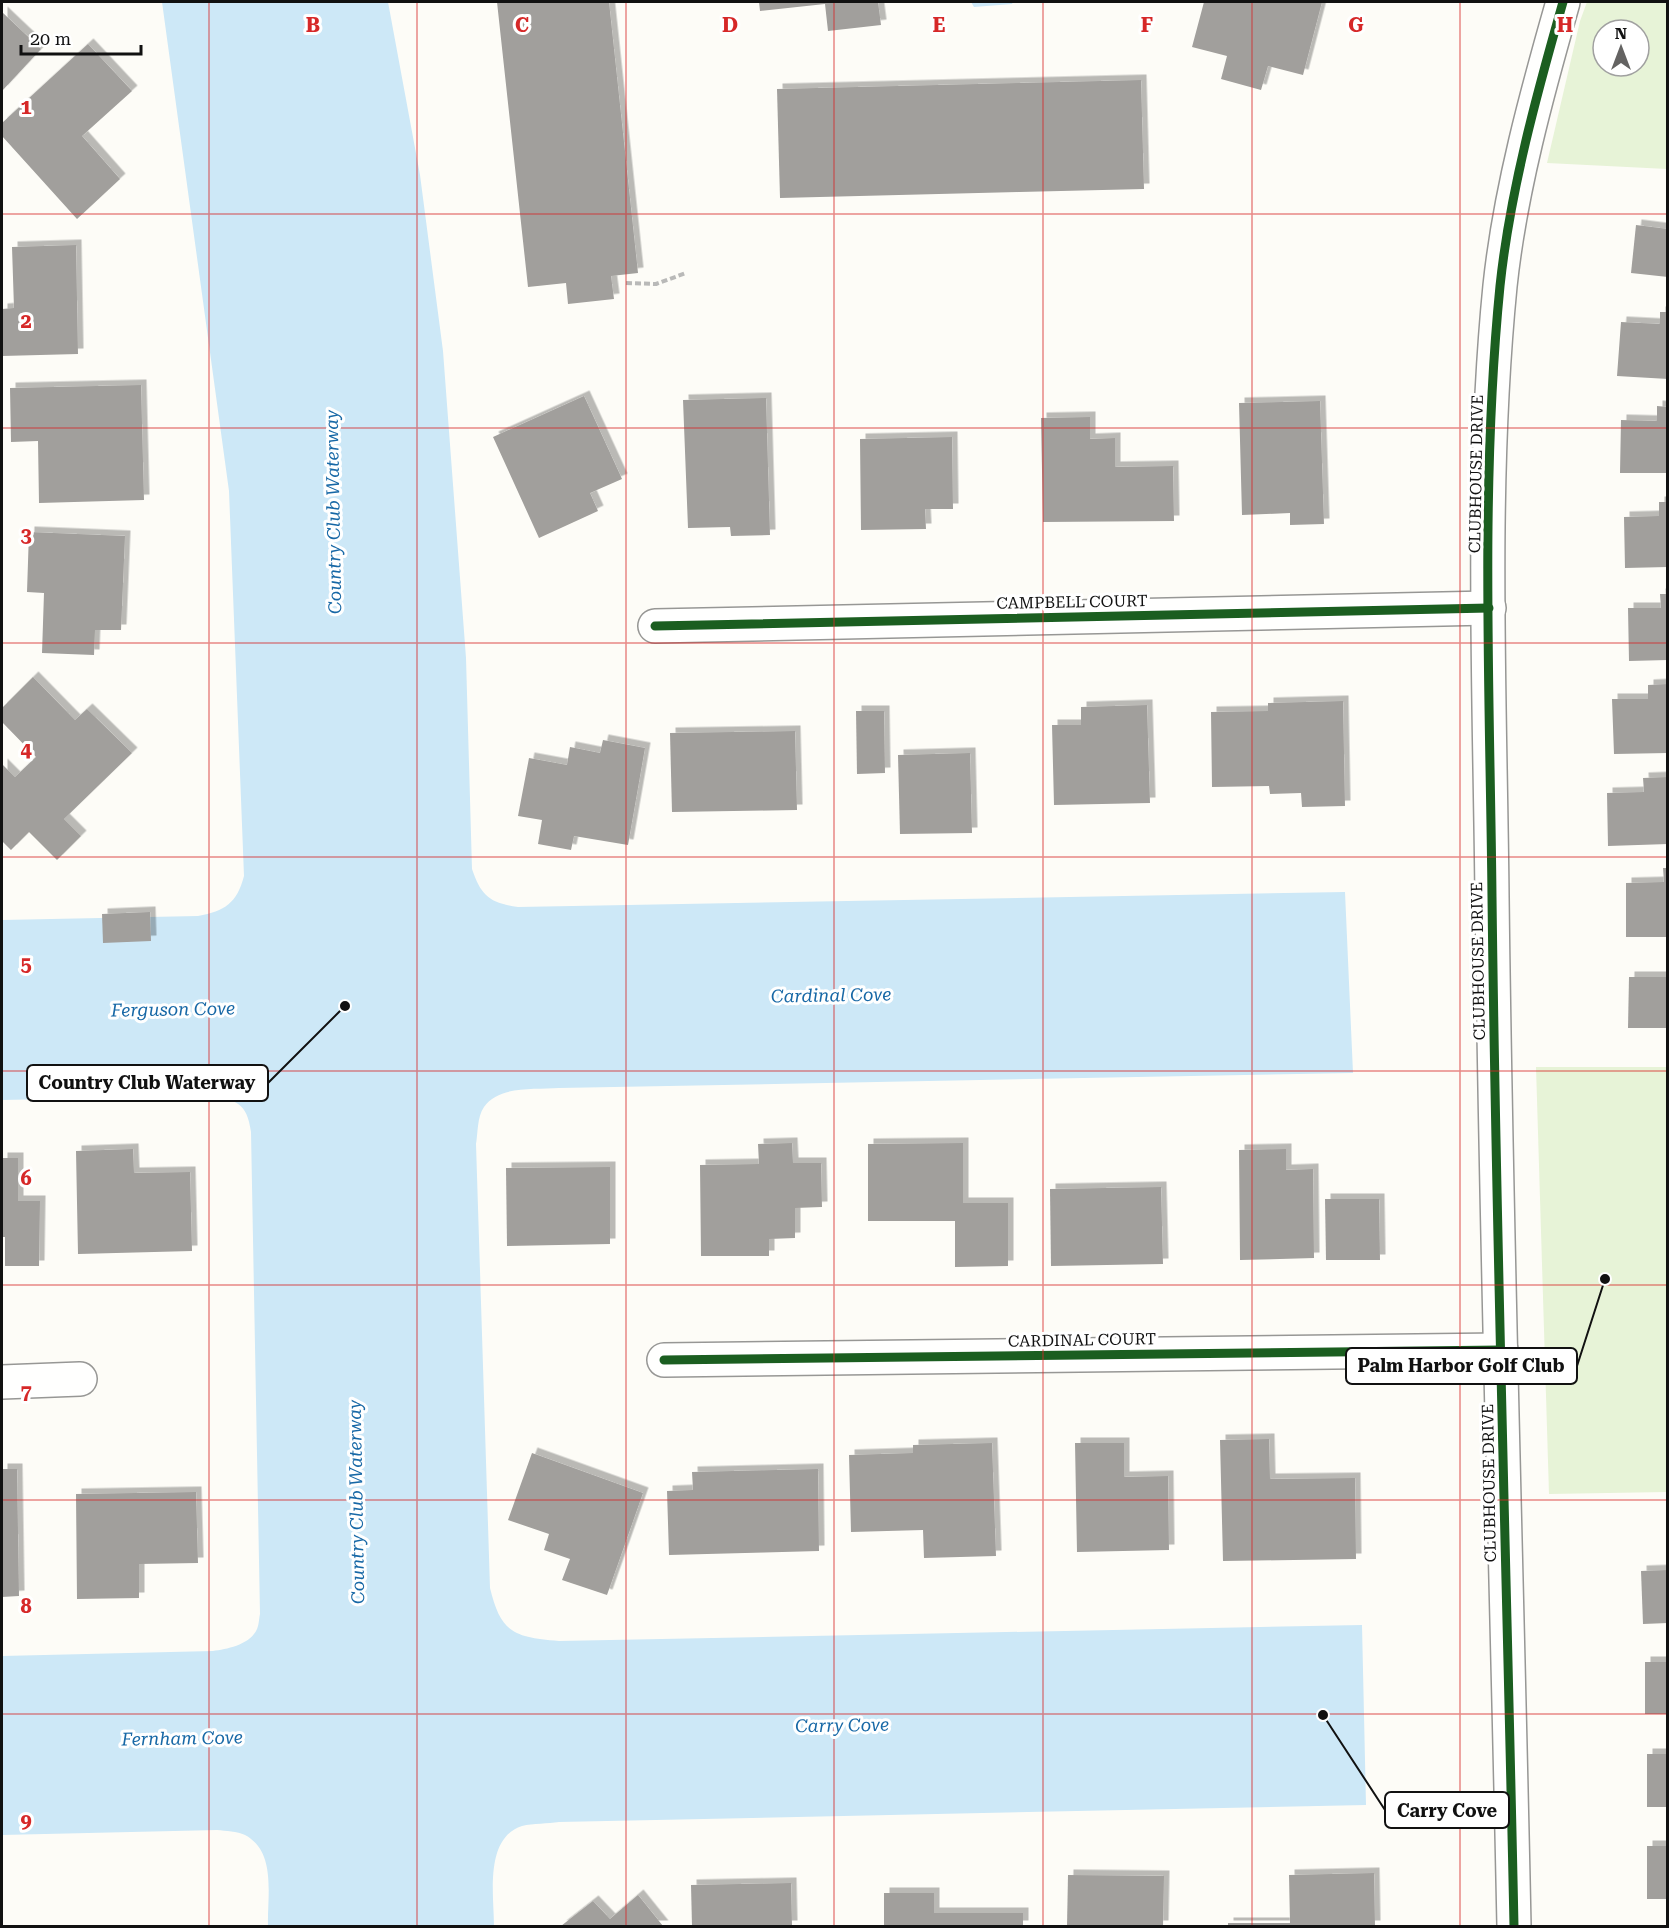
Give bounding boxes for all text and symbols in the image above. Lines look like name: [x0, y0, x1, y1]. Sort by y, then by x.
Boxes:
text: B: [306, 13, 320, 37]
text: C: [515, 13, 529, 37]
text: D: [722, 13, 738, 37]
text: E: [933, 13, 946, 37]
text: F: [1141, 13, 1153, 37]
text: G: [1348, 13, 1364, 37]
text: H: [1557, 13, 1573, 37]
scale bar: [21, 18, 141, 56]
north arrow: [1591, 18, 1651, 78]
text: N: [1615, 24, 1627, 43]
text: 20 m: [30, 28, 71, 49]
text: 1: [20, 95, 32, 119]
text: 2: [20, 309, 32, 333]
street label: CLUBHOUSE DRIVE: [1465, 395, 1487, 553]
water label: Country Club Waterway: [321, 409, 345, 614]
text: 3: [20, 523, 32, 547]
street label: CAMPBELL COURT: [996, 591, 1148, 613]
text: 4: [20, 738, 32, 762]
street label: CLUBHOUSE DRIVE: [1467, 882, 1489, 1040]
text: 5: [20, 952, 32, 976]
water label: Cardinal Cove: [771, 983, 891, 1007]
water label: Ferguson Cove: [110, 997, 235, 1021]
callout: Country Club Waterway: [27, 1065, 268, 1101]
text: Country Club Waterway: [39, 1072, 256, 1093]
text: 6: [20, 1166, 32, 1190]
street label: CARDINAL COURT: [1008, 1329, 1157, 1351]
callout: Palm Harbor Golf Club: [1346, 1348, 1577, 1384]
text: Palm Harbor Golf Club: [1358, 1355, 1564, 1376]
text: 7: [20, 1380, 32, 1404]
water label: Country Club Waterway: [344, 1399, 368, 1604]
street label: CLUBHOUSE DRIVE: [1478, 1404, 1500, 1562]
text: 8: [20, 1594, 32, 1618]
water label: Carry Cove: [795, 1714, 889, 1736]
water label: Fernham Cove: [120, 1726, 243, 1750]
callout: Carry Cove: [1385, 1792, 1509, 1828]
text: Carry Cove: [1397, 1800, 1497, 1821]
text: 9: [20, 1809, 32, 1833]

